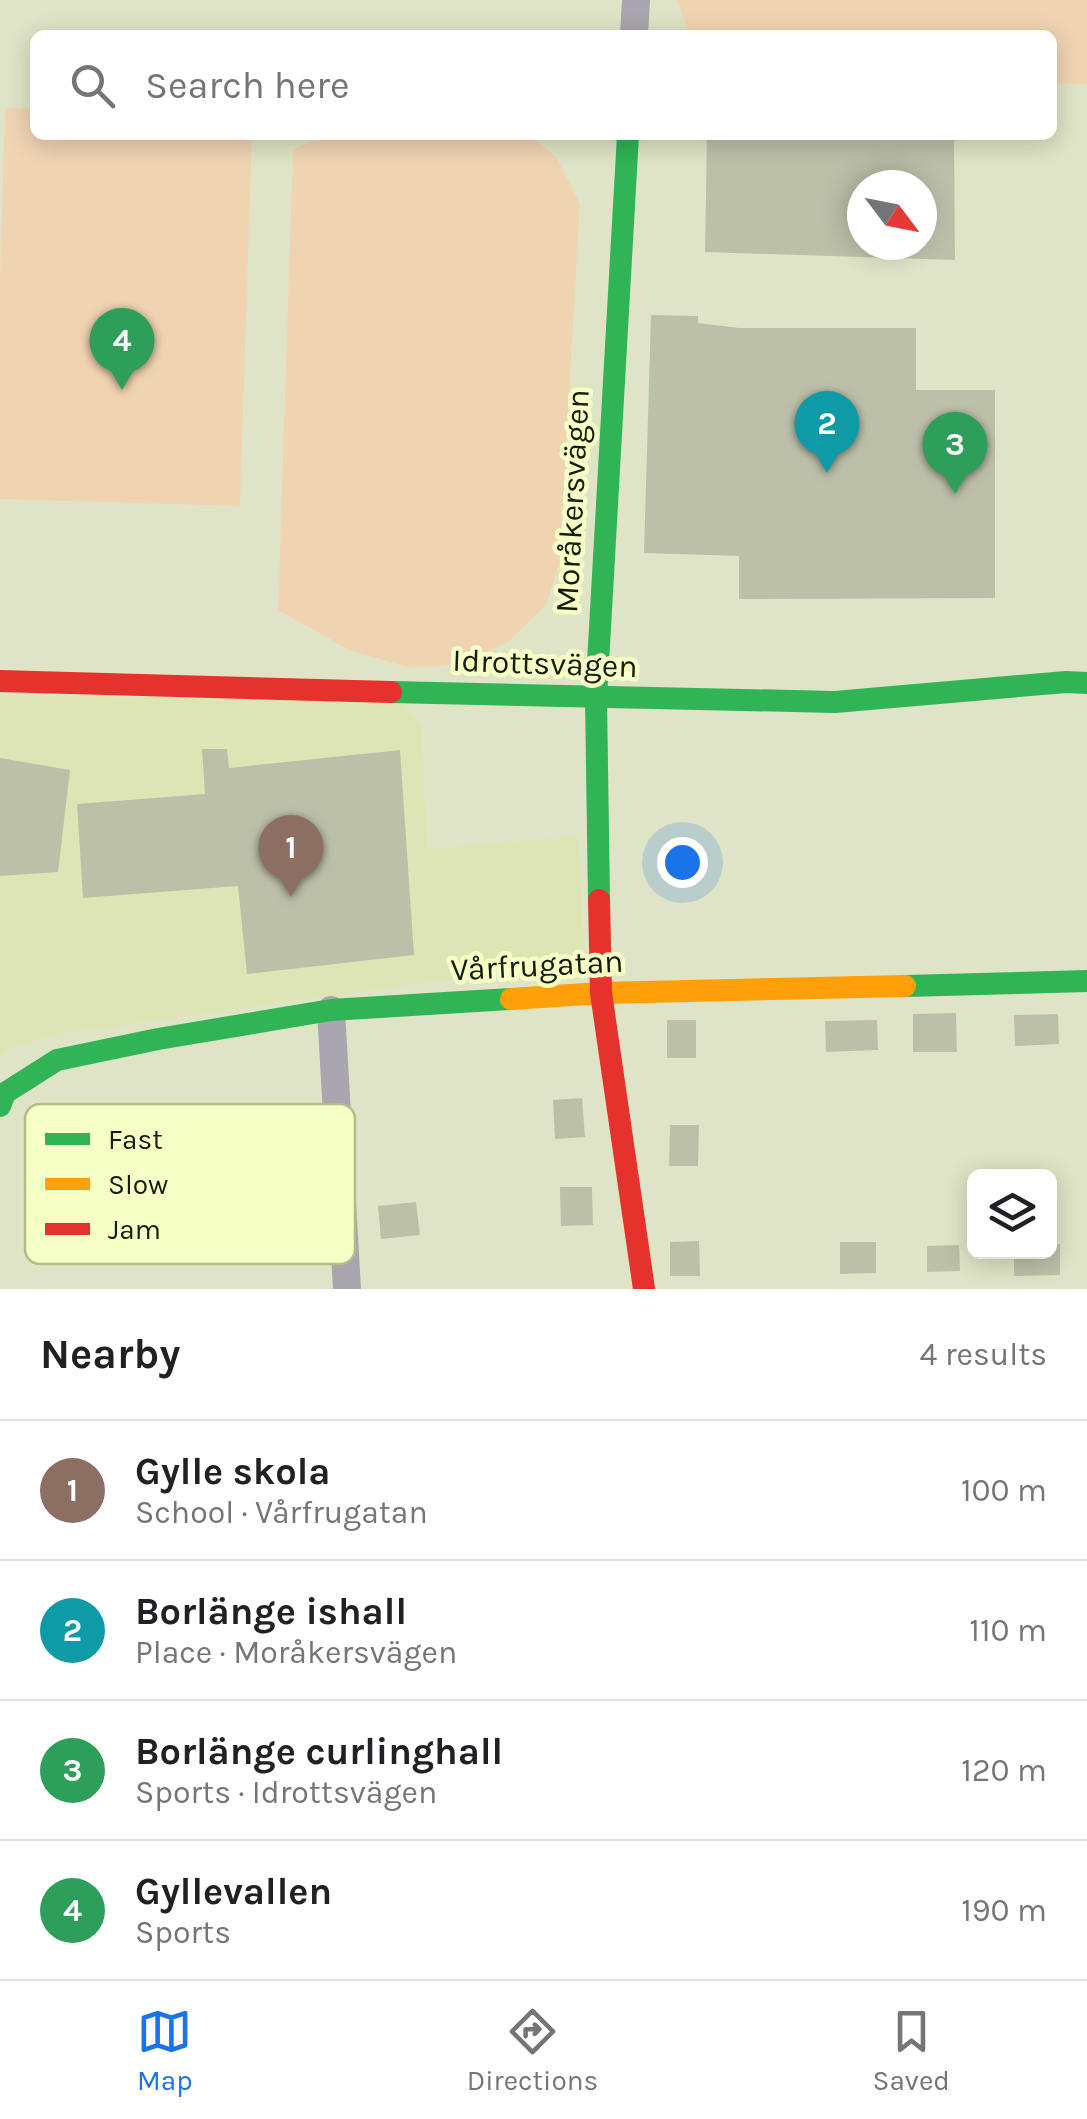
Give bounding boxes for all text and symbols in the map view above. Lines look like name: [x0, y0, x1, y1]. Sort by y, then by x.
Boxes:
search box: [30, 30, 1057, 140]
icon: search: [65, 58, 120, 113]
text: Search here: [145, 63, 349, 108]
north arrow: [847, 170, 937, 260]
pin: 4: [90, 308, 154, 390]
street label: Moråkersvägen: [548, 388, 597, 614]
pin: 2: [794, 390, 860, 473]
pin: 3: [922, 412, 988, 494]
street label: Idrottsvägen: [452, 642, 638, 685]
pin: 1: [258, 814, 324, 897]
your location: [657, 837, 708, 888]
street label: Vårfrugatan: [450, 943, 624, 988]
legend: [25, 1104, 355, 1264]
text: Fast: [108, 1123, 163, 1156]
text: Slow: [108, 1168, 168, 1201]
map controls: [967, 1169, 1057, 1259]
button: layers: [967, 1169, 1057, 1259]
text: Jam: [108, 1213, 161, 1246]
text: Nearby: [40, 1329, 180, 1379]
text: 4 results: [920, 1336, 1047, 1373]
text: Gylle skola: [135, 1449, 331, 1494]
text: 1: [67, 1472, 78, 1509]
text: 100 m: [961, 1472, 1047, 1509]
text: School · Vårfrugatan: [135, 1494, 428, 1531]
text: Borlänge ishall: [135, 1589, 407, 1634]
text: 2: [63, 1612, 82, 1649]
text: 110 m: [969, 1612, 1047, 1649]
text: Place · Moråkersvägen: [135, 1634, 457, 1671]
text: Borlänge curlinghall: [135, 1729, 503, 1774]
text: 3: [63, 1752, 82, 1789]
text: 120 m: [961, 1752, 1047, 1789]
text: Sports · Idrottsvägen: [135, 1774, 437, 1811]
text: Gyllevallen: [135, 1869, 332, 1914]
text: 4: [63, 1892, 82, 1929]
text: 190 m: [961, 1892, 1047, 1929]
text: Sports: [135, 1914, 231, 1951]
tab: Map: [137, 2004, 193, 2097]
tab: Directions: [467, 2004, 598, 2097]
tab: Saved: [872, 2004, 950, 2097]

